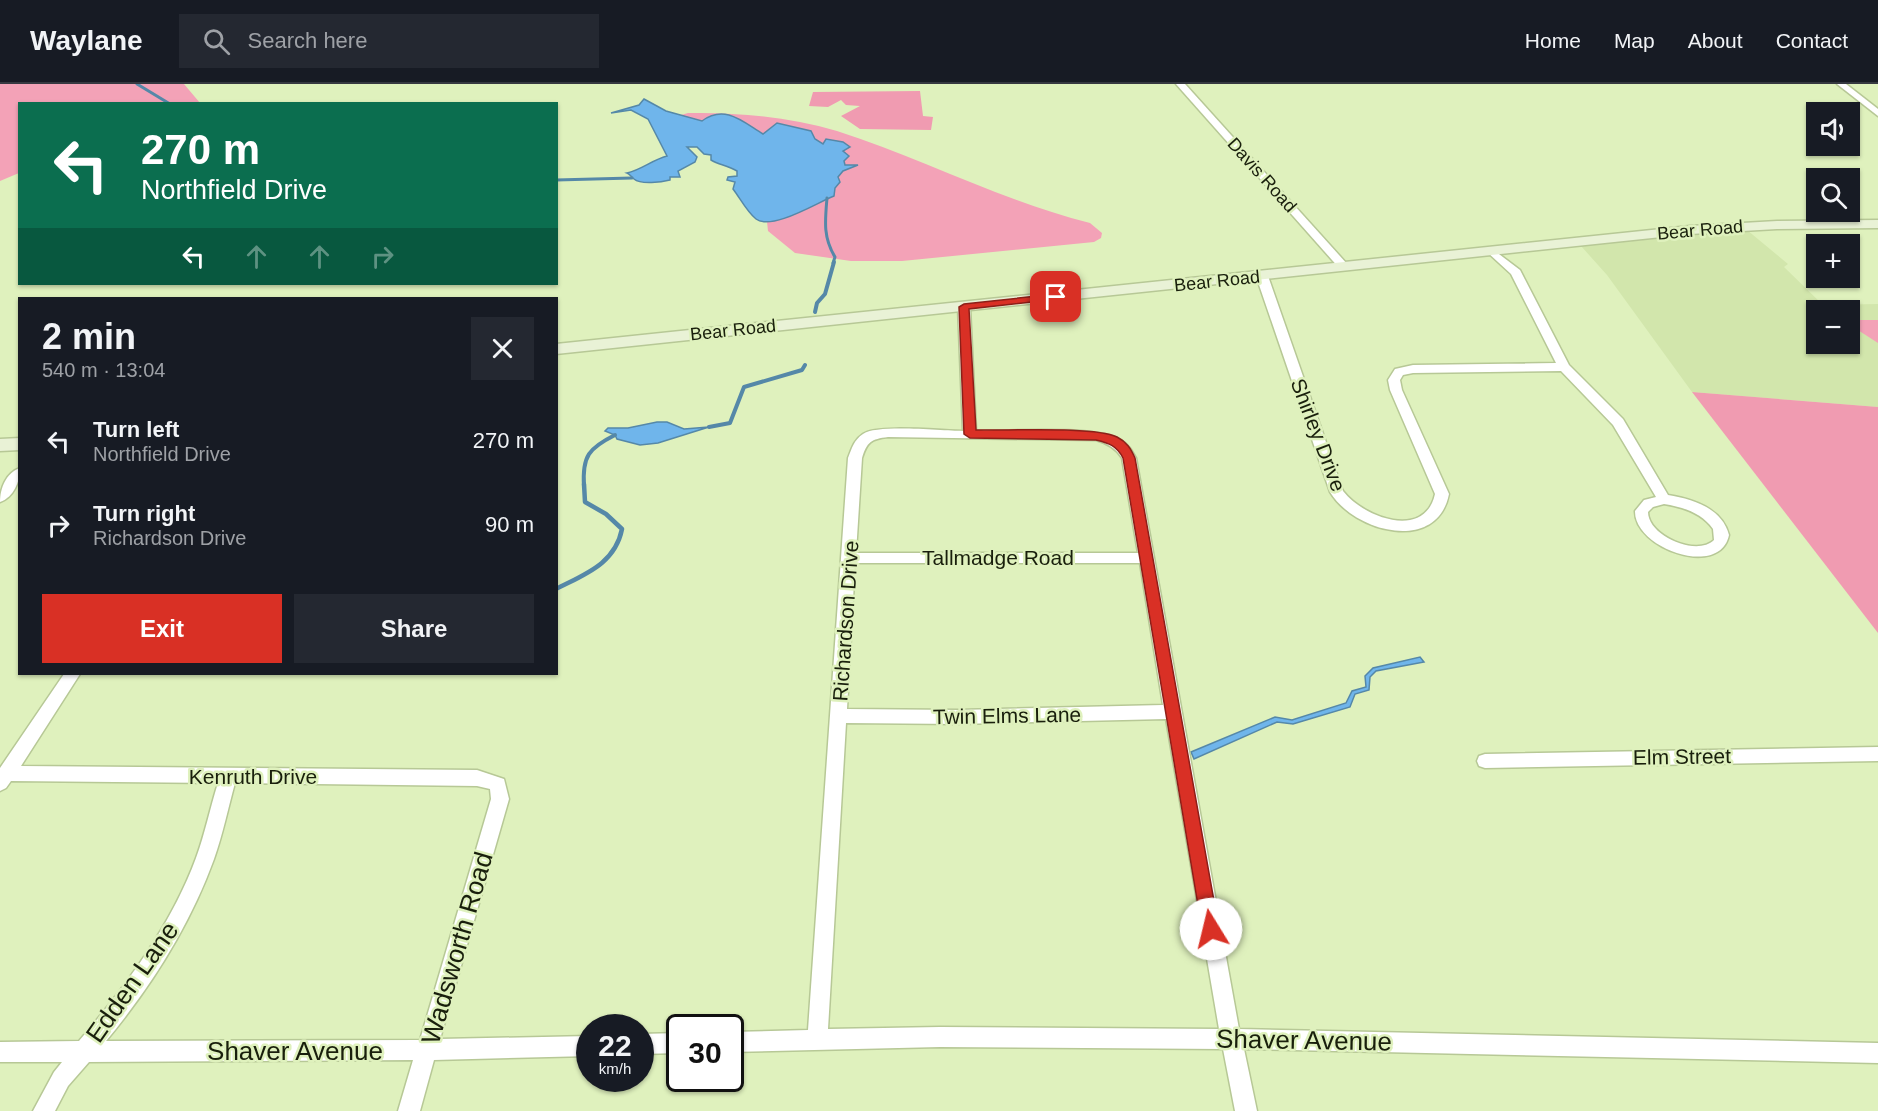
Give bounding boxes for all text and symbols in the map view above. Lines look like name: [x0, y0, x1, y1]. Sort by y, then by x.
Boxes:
search box: [179, 14, 599, 68]
text: Waylane: [30, 25, 143, 56]
icon: search: [200, 25, 233, 58]
text: Search here: [248, 28, 367, 53]
text: Home: [1525, 29, 1581, 52]
text: Map: [1614, 29, 1655, 52]
text: About: [1688, 29, 1743, 52]
text: Contact: [1776, 29, 1848, 52]
map controls: [1806, 102, 1860, 354]
button: sound: [1806, 102, 1860, 156]
icon: left: [42, 126, 120, 204]
text: 270 m: [141, 126, 260, 173]
street label: Davis Road: [1223, 134, 1301, 216]
button: search: [1806, 168, 1860, 222]
text: Northfield Drive: [141, 175, 327, 205]
street label: Bear Road: [1656, 216, 1744, 244]
button: +: [1806, 234, 1860, 288]
icon: left: [177, 240, 210, 273]
icon: ahead: [240, 240, 273, 273]
icon: ahead: [303, 240, 336, 273]
icon: right: [366, 240, 399, 273]
street label: Bear Road: [1173, 267, 1261, 295]
pin: [1030, 271, 1081, 322]
icon: arrive: [1039, 280, 1072, 313]
button: −: [1806, 300, 1860, 354]
text: 2 min: [42, 316, 136, 357]
street label: Bear Road: [689, 316, 777, 344]
button: close: [471, 317, 534, 380]
text: 540 m · 13:04: [42, 359, 165, 381]
street label: Shirley Drive: [1286, 375, 1351, 495]
text: Turn left: [93, 417, 179, 442]
icon: left: [42, 425, 75, 458]
text: 270 m: [473, 428, 534, 453]
text: Northfield Drive: [93, 443, 231, 465]
text: Turn right: [93, 501, 195, 526]
icon: right: [42, 509, 75, 542]
text: 90 m: [485, 512, 534, 537]
text: Richardson Drive: [93, 527, 246, 549]
street label: Richardson Drive: [828, 540, 863, 702]
street label: Tallmadge Road: [922, 546, 1074, 569]
button: Exit: [42, 594, 282, 663]
button: Share: [294, 594, 534, 663]
street label: Twin Elms Lane: [933, 703, 1081, 728]
street label: Elm Street: [1633, 744, 1731, 769]
street label: Kenruth Drive: [189, 765, 317, 788]
street label: Wadsworth Road: [415, 848, 499, 1048]
position arrow: [1179, 897, 1243, 961]
street label: Edden Lane: [79, 916, 185, 1048]
speed limit sign: 30: [666, 1014, 744, 1092]
street label: Shaver Avenue: [1216, 1023, 1392, 1057]
text: 22: [598, 1029, 632, 1062]
street label: Shaver Avenue: [207, 1036, 383, 1066]
text: km/h: [599, 1060, 631, 1077]

